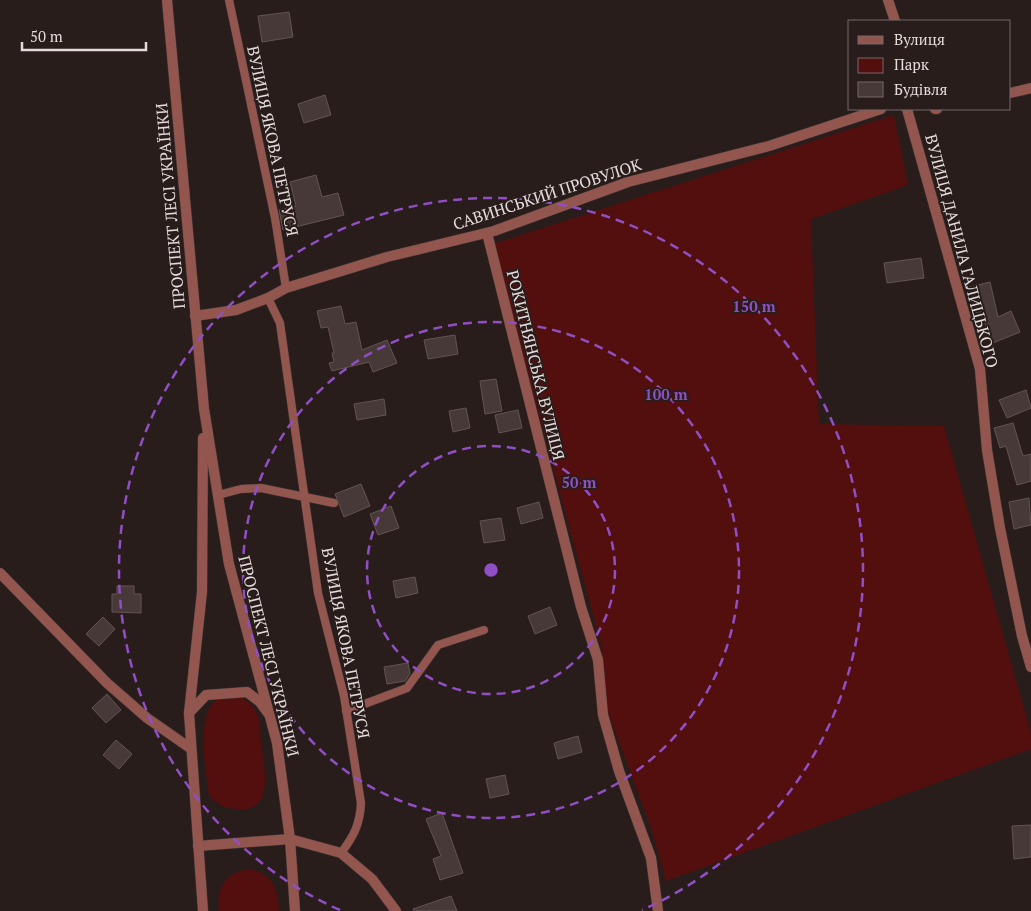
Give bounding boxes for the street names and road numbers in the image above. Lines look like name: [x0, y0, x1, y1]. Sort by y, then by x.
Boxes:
street label: ВУЛИЦЯ ЯКОВА ПЕТРУСЯ: [242, 44, 304, 238]
street label: ПРОСПЕКТ ЛЕСІ УКРАЇНКИ: [150, 102, 190, 310]
street label: ВУЛИЦЯ ДАНИЛА ГАЛИЦЬКОГО: [920, 132, 1004, 370]
street label: САВИНСЬКИЙ ПРОВУЛОК: [450, 153, 645, 235]
street label: РОКИТНЯНСЬКА ВУЛИЦЯ: [502, 268, 570, 462]
street label: ВУЛИЦЯ ЯКОВА ПЕТРУСЯ: [317, 546, 375, 740]
street label: ПРОСПЕКТ ЛЕСІ УКРАЇНКИ: [233, 553, 305, 759]

